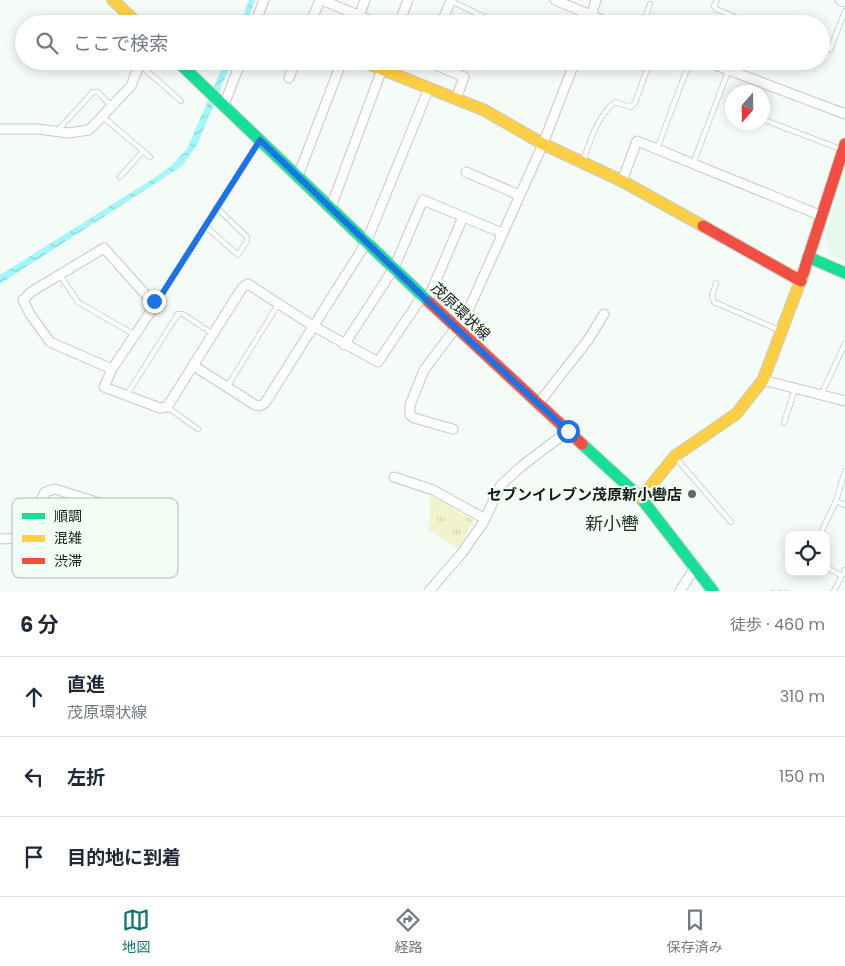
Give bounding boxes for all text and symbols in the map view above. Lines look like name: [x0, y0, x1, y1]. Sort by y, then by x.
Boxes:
search box: [15, 15, 830, 70]
icon: search: [33, 29, 61, 57]
text: ここで検索: [73, 30, 168, 57]
north arrow: [725, 85, 770, 130]
street label: 茂原環状線: [427, 277, 495, 345]
route end: [143, 290, 166, 313]
route start: [557, 420, 580, 443]
place label: セブンイレブン茂原新小轡店: [487, 484, 682, 505]
marker: セブンイレブン茂原新小轡店: [686, 488, 698, 500]
legend: [12, 498, 178, 578]
text: 順調: [54, 506, 82, 526]
district label: 新小轡: [585, 511, 639, 536]
text: 混雑: [54, 528, 82, 548]
map controls: [785, 531, 830, 576]
button: locate: [785, 531, 830, 576]
text: 渋滞: [54, 551, 82, 571]
text: 6 分: [20, 610, 59, 639]
text: 徒歩 · 460 m: [730, 613, 825, 636]
text: 直進: [67, 671, 105, 698]
icon: ahead: [20, 683, 48, 711]
text: 310 m: [780, 685, 825, 708]
text: 茂原環状線: [67, 701, 147, 724]
icon: left: [20, 763, 48, 791]
text: 左折: [67, 764, 105, 791]
text: 150 m: [779, 765, 825, 788]
icon: arrive: [20, 843, 48, 871]
text: 目的地に到着: [67, 844, 181, 871]
tab: 地図: [122, 906, 150, 958]
tab: 経路: [394, 906, 422, 958]
tab: 保存済み: [667, 906, 723, 958]

